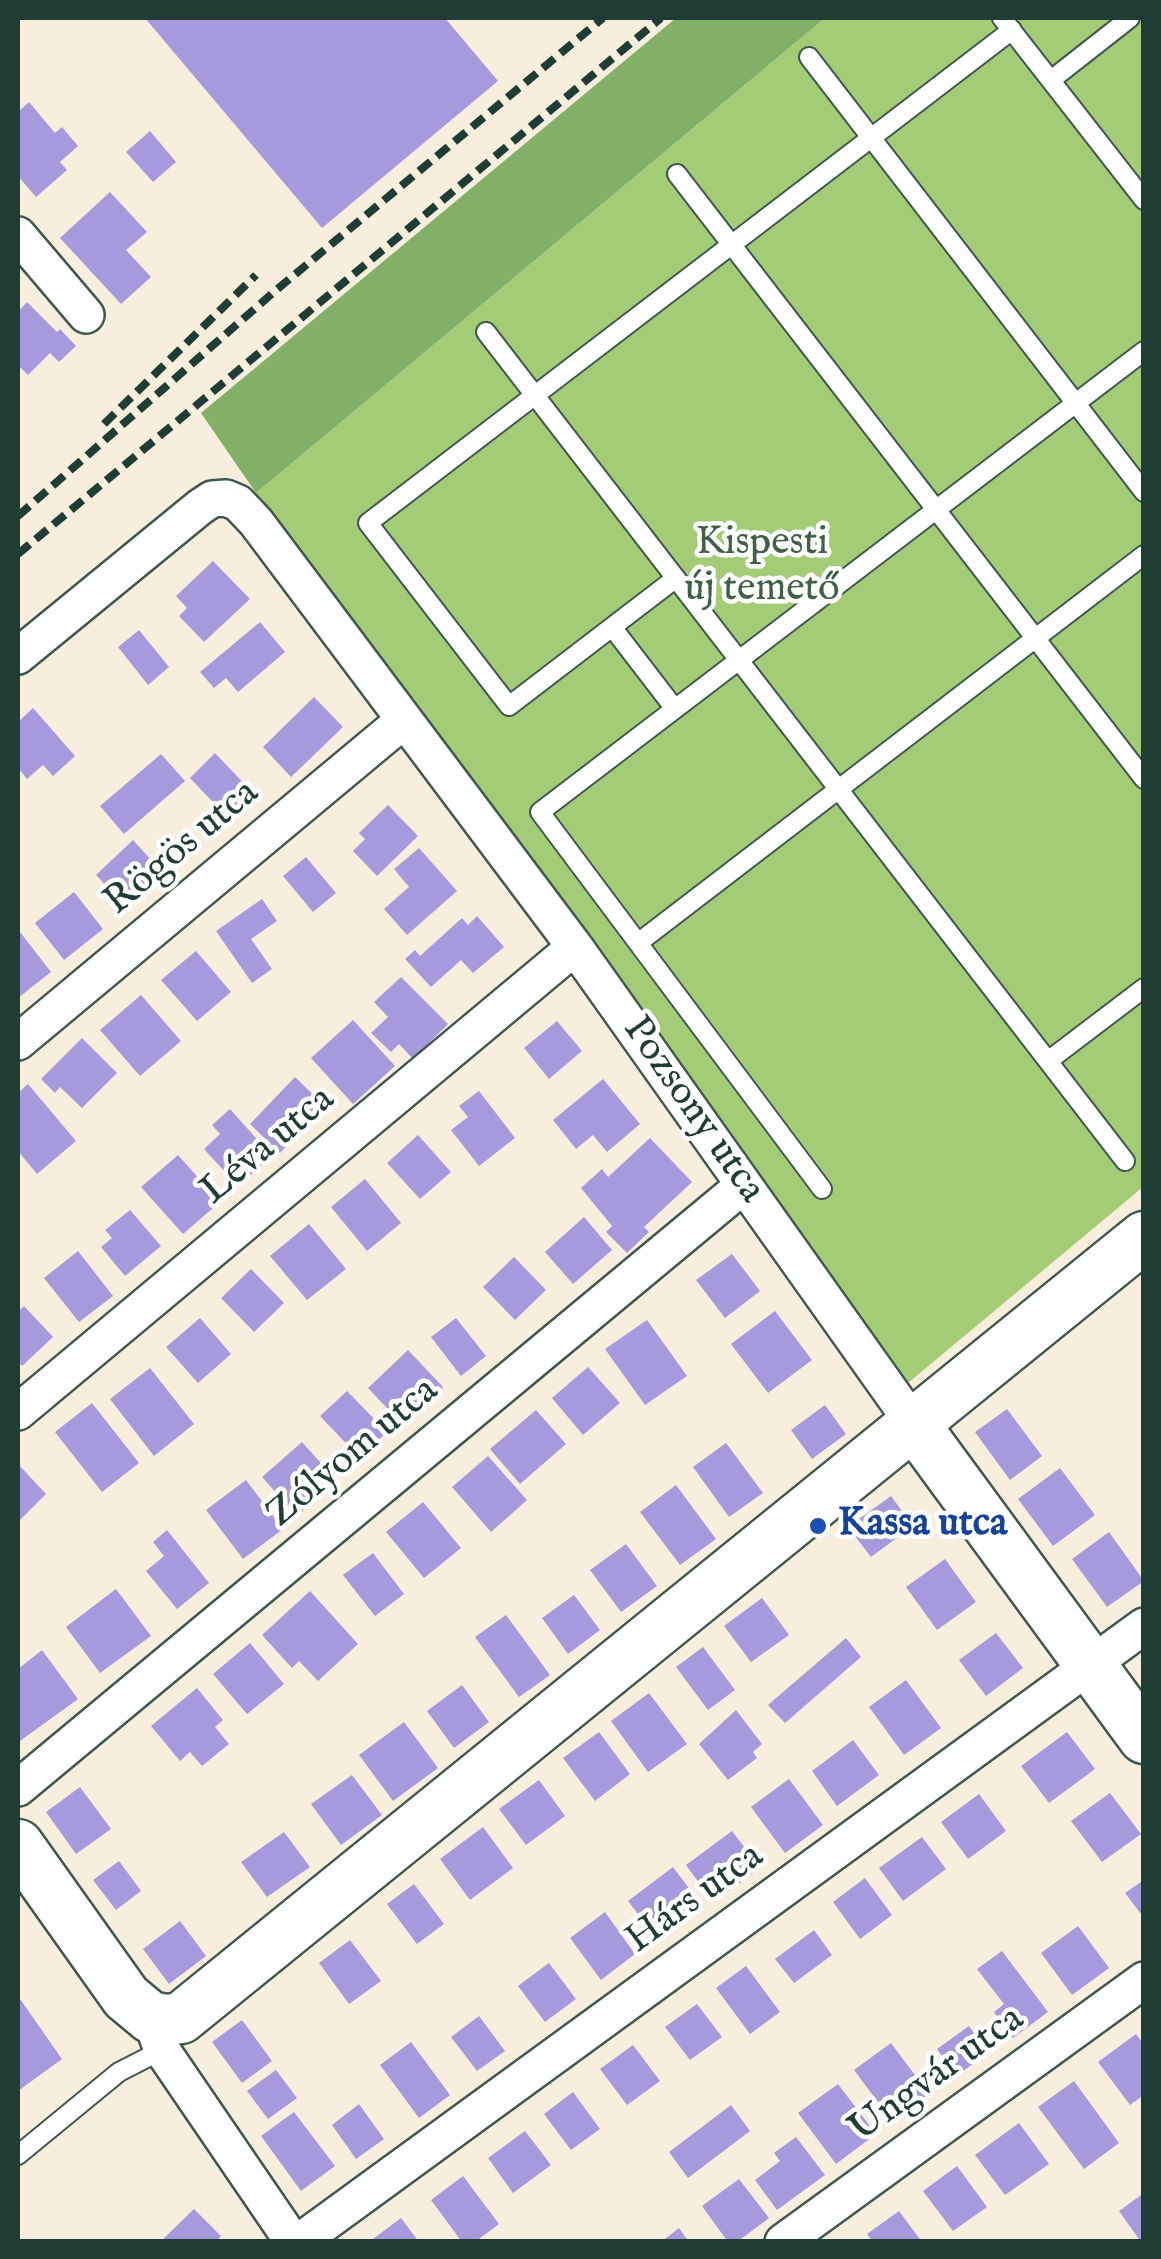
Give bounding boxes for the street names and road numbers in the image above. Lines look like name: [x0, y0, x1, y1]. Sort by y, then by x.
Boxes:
street label: Rögös utca: [96, 771, 270, 927]
street label: Pozsony utca: [610, 1009, 774, 1213]
street label: Léva utca: [192, 1077, 346, 1217]
street label: Zólyom utca: [259, 1368, 449, 1540]
street label: Hárs utca: [618, 1834, 774, 1966]
street label: Ungvár utca: [841, 1997, 1035, 2155]

